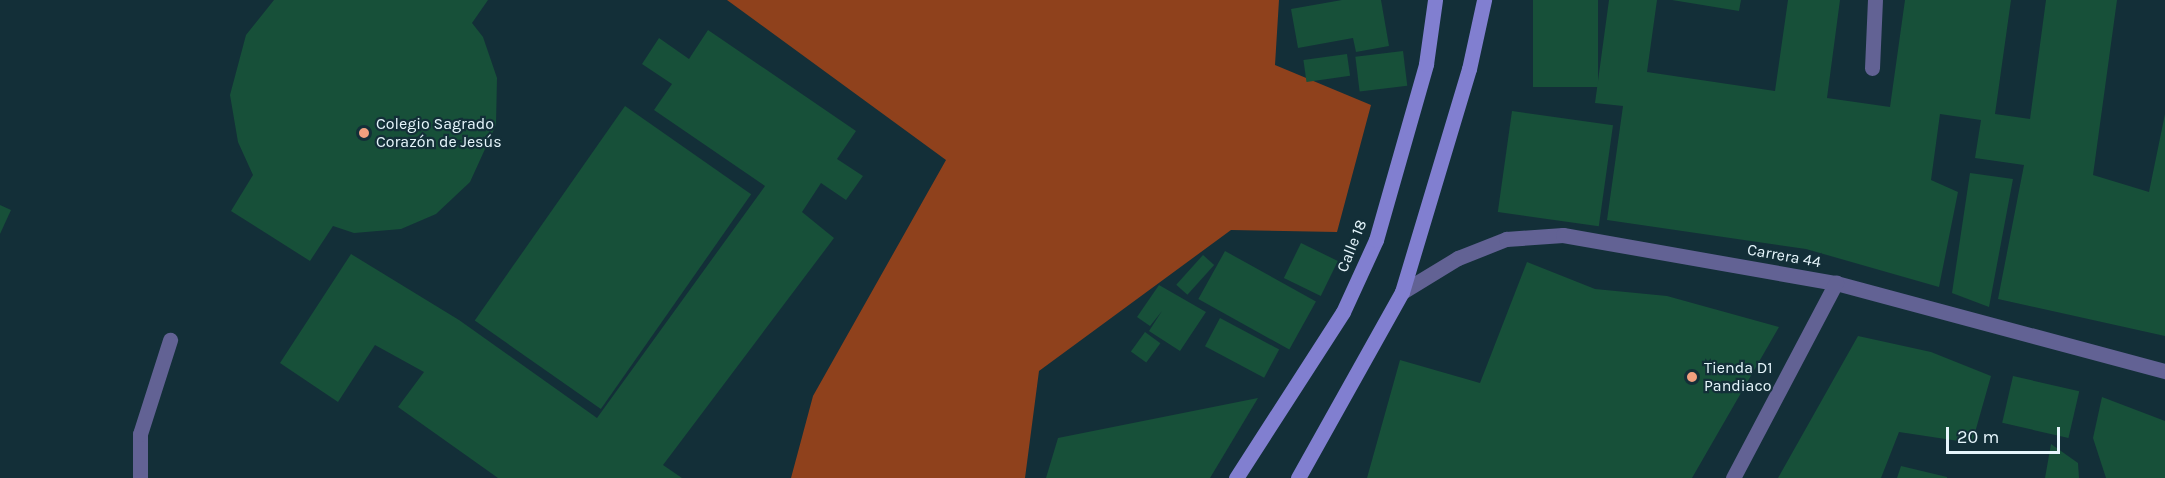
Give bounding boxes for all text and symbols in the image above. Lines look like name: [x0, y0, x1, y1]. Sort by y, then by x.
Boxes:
place label: Colegio Sagrado Corazón de Jesús: [376, 114, 502, 152]
marker: Colegio Sagrado Corazón de Jesús: [357, 126, 371, 140]
street label: Calle 18: [1333, 217, 1371, 275]
street label: Carrera 44: [1746, 240, 1822, 272]
place label: Tienda D1 Pandiaco: [1704, 358, 1773, 396]
marker: Tienda D1 Pandiaco: [1685, 370, 1699, 384]
scale bar: [1949, 415, 2063, 453]
text: 20 m: [1957, 426, 1999, 448]

